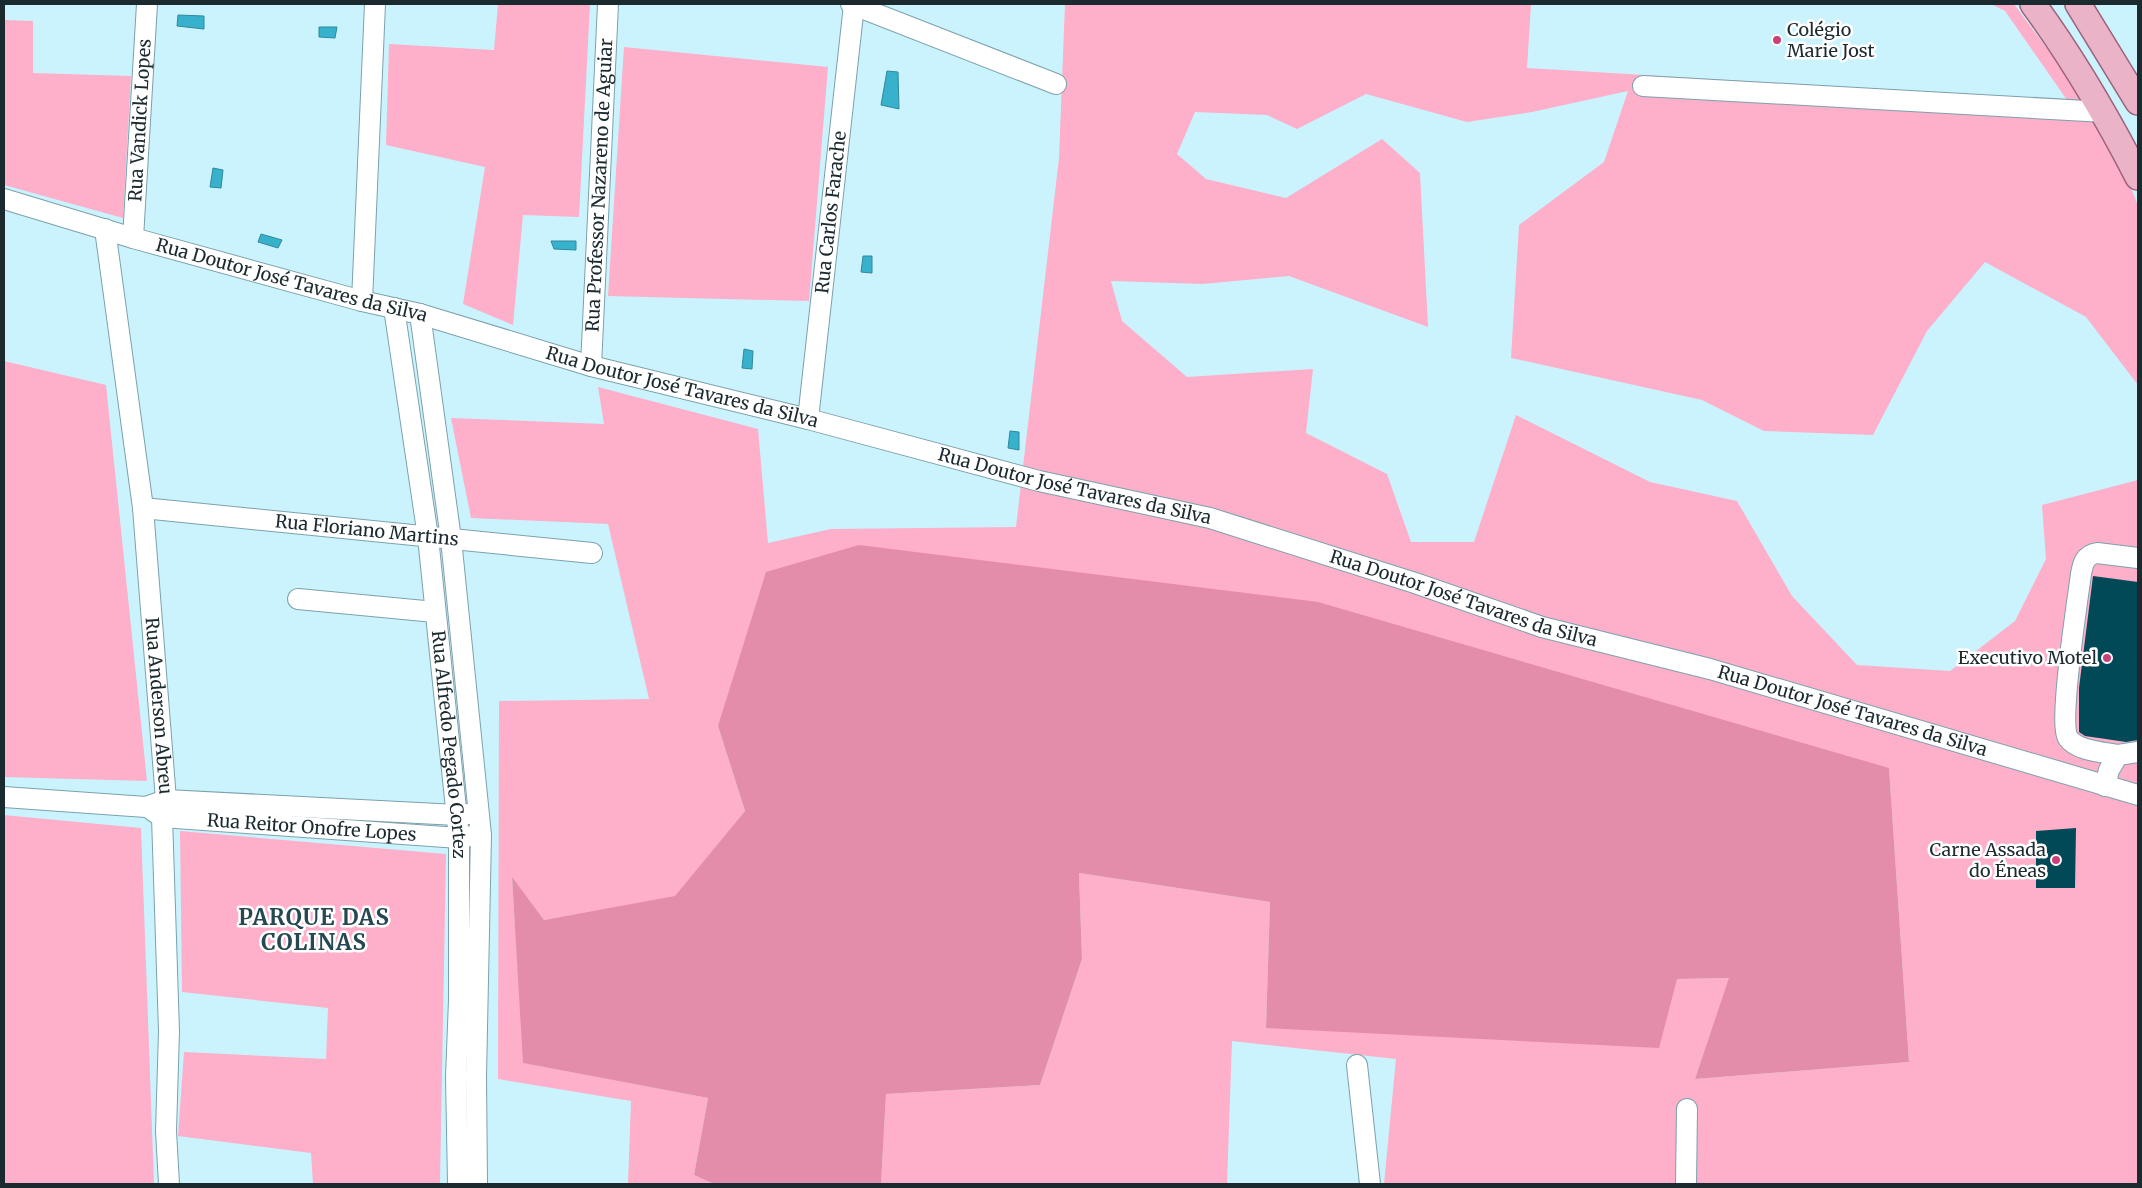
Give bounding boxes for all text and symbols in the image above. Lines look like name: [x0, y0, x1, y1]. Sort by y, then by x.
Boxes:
place label: Colégio Marie Jost: [1787, 18, 1875, 62]
marker: Colégio Marie Jost: [1771, 34, 1783, 46]
street label: Rua Vandick Lopes: [123, 38, 156, 202]
street label: Rua Professor Nazareno de Aguiar: [581, 38, 617, 332]
street label: Rua Carlos Farache: [810, 130, 851, 295]
street label: Rua Doutor José Tavares da Silva: [154, 233, 431, 327]
street label: Rua Doutor José Tavares da Silva: [543, 341, 821, 432]
street label: Rua Doutor José Tavares da Silva: [936, 442, 1214, 529]
street label: Rua Floriano Martins: [274, 509, 460, 551]
street label: Rua Doutor José Tavares da Silva: [1327, 545, 1600, 651]
street label: Rua Anderson Abreu: [141, 616, 178, 795]
street label: Rua Alfredo Pegado Cortez: [427, 629, 471, 859]
place label: Executivo Motel: [1958, 646, 2097, 669]
marker: Executivo Motel: [2101, 652, 2113, 664]
street label: Rua Doutor José Tavares da Silva: [1715, 660, 1990, 761]
street label: Rua Reitor Onofre Lopes: [206, 808, 418, 846]
place label: Carne Assada do Éneas: [1930, 838, 2046, 882]
marker: Carne Assada do Éneas: [2050, 854, 2062, 866]
district label: PARQUE DAS COLINAS: [238, 903, 390, 956]

